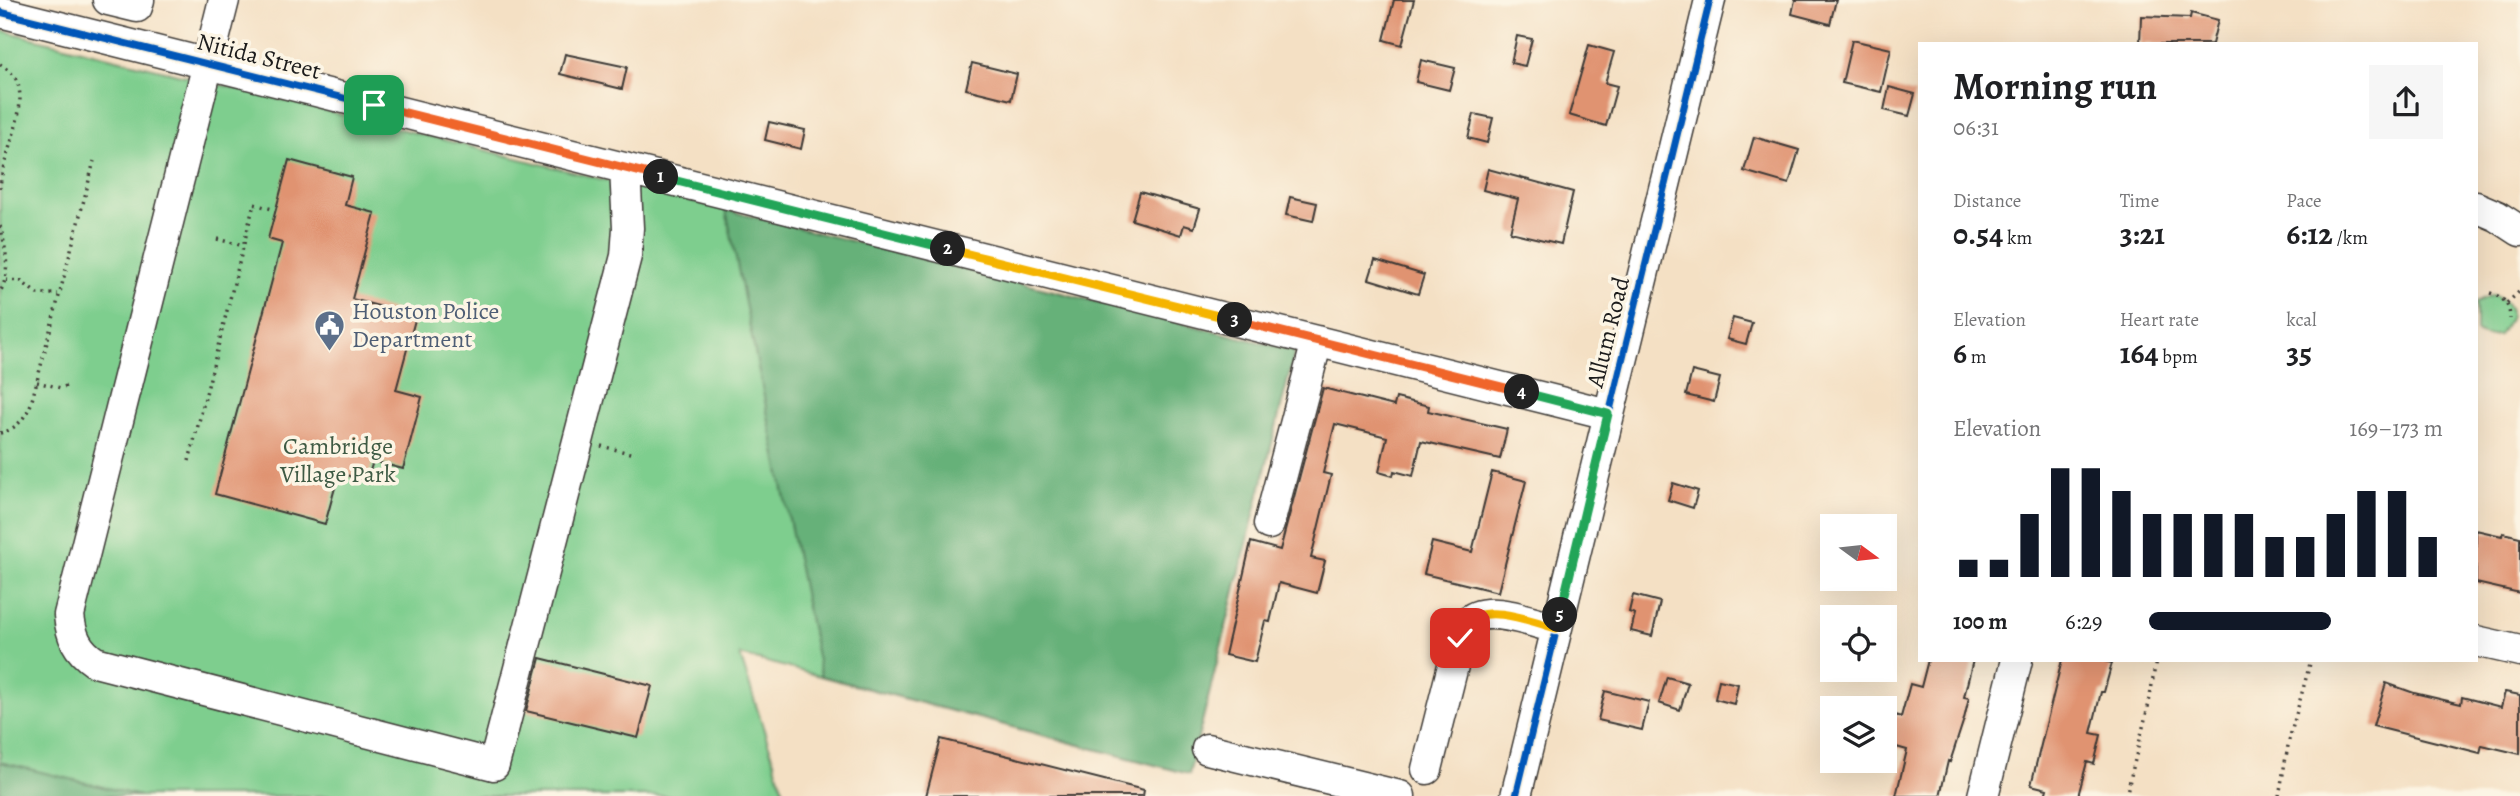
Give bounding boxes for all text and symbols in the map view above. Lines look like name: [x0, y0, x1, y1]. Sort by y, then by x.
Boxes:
street label: Nitida Street: [194, 25, 324, 87]
text: Morning run: [1953, 60, 2157, 112]
button: share: [2369, 65, 2443, 139]
pin: [344, 75, 404, 135]
icon: arrive: [355, 86, 393, 124]
text: 06:31: [1953, 112, 1999, 143]
pin: 1: [644, 160, 678, 194]
text: 1: [657, 163, 664, 189]
text: Distance: [1953, 188, 2021, 214]
text: Time: [2120, 188, 2159, 214]
text: Pace: [2286, 188, 2322, 214]
text: 0.54: [1953, 214, 2003, 254]
text: 3:21: [2120, 214, 2165, 254]
text: 6:12: [2286, 214, 2333, 254]
text: km: [2003, 225, 2032, 251]
text: /km: [2333, 225, 2368, 251]
pin: 2: [930, 232, 965, 266]
text: 2: [943, 235, 952, 261]
street label: Allum Road: [1579, 273, 1637, 392]
place label: Houston Police Department: [352, 295, 499, 355]
pin: 3: [1218, 302, 1252, 338]
text: 3: [1230, 306, 1239, 332]
text: Elevation: [1953, 307, 2026, 333]
text: Heart rate: [2120, 307, 2199, 333]
text: kcal: [2286, 307, 2317, 333]
public building icon: Houston Police Department: [312, 308, 346, 352]
text: 6: [1953, 333, 1967, 373]
text: 164: [2120, 333, 2159, 373]
text: 35: [2286, 333, 2312, 373]
text: m: [1967, 344, 1987, 370]
text: bpm: [2159, 344, 2198, 370]
pin: 4: [1504, 374, 1540, 410]
text: 4: [1517, 378, 1526, 404]
text: Elevation: [1953, 413, 2041, 444]
text: 169–173 m: [2349, 413, 2443, 444]
park label: Cambridge Village Park: [279, 430, 396, 490]
north arrow: [1820, 514, 1897, 592]
map controls: [1820, 514, 1897, 773]
pin: 5: [1542, 598, 1578, 632]
text: 5: [1555, 601, 1564, 627]
button: locate: [1820, 605, 1897, 682]
text: 100 m: [1953, 606, 2008, 637]
text: 6:29: [2065, 606, 2103, 637]
pin: [1430, 608, 1490, 668]
icon: check: [1441, 619, 1479, 657]
button: layers: [1820, 696, 1897, 773]

